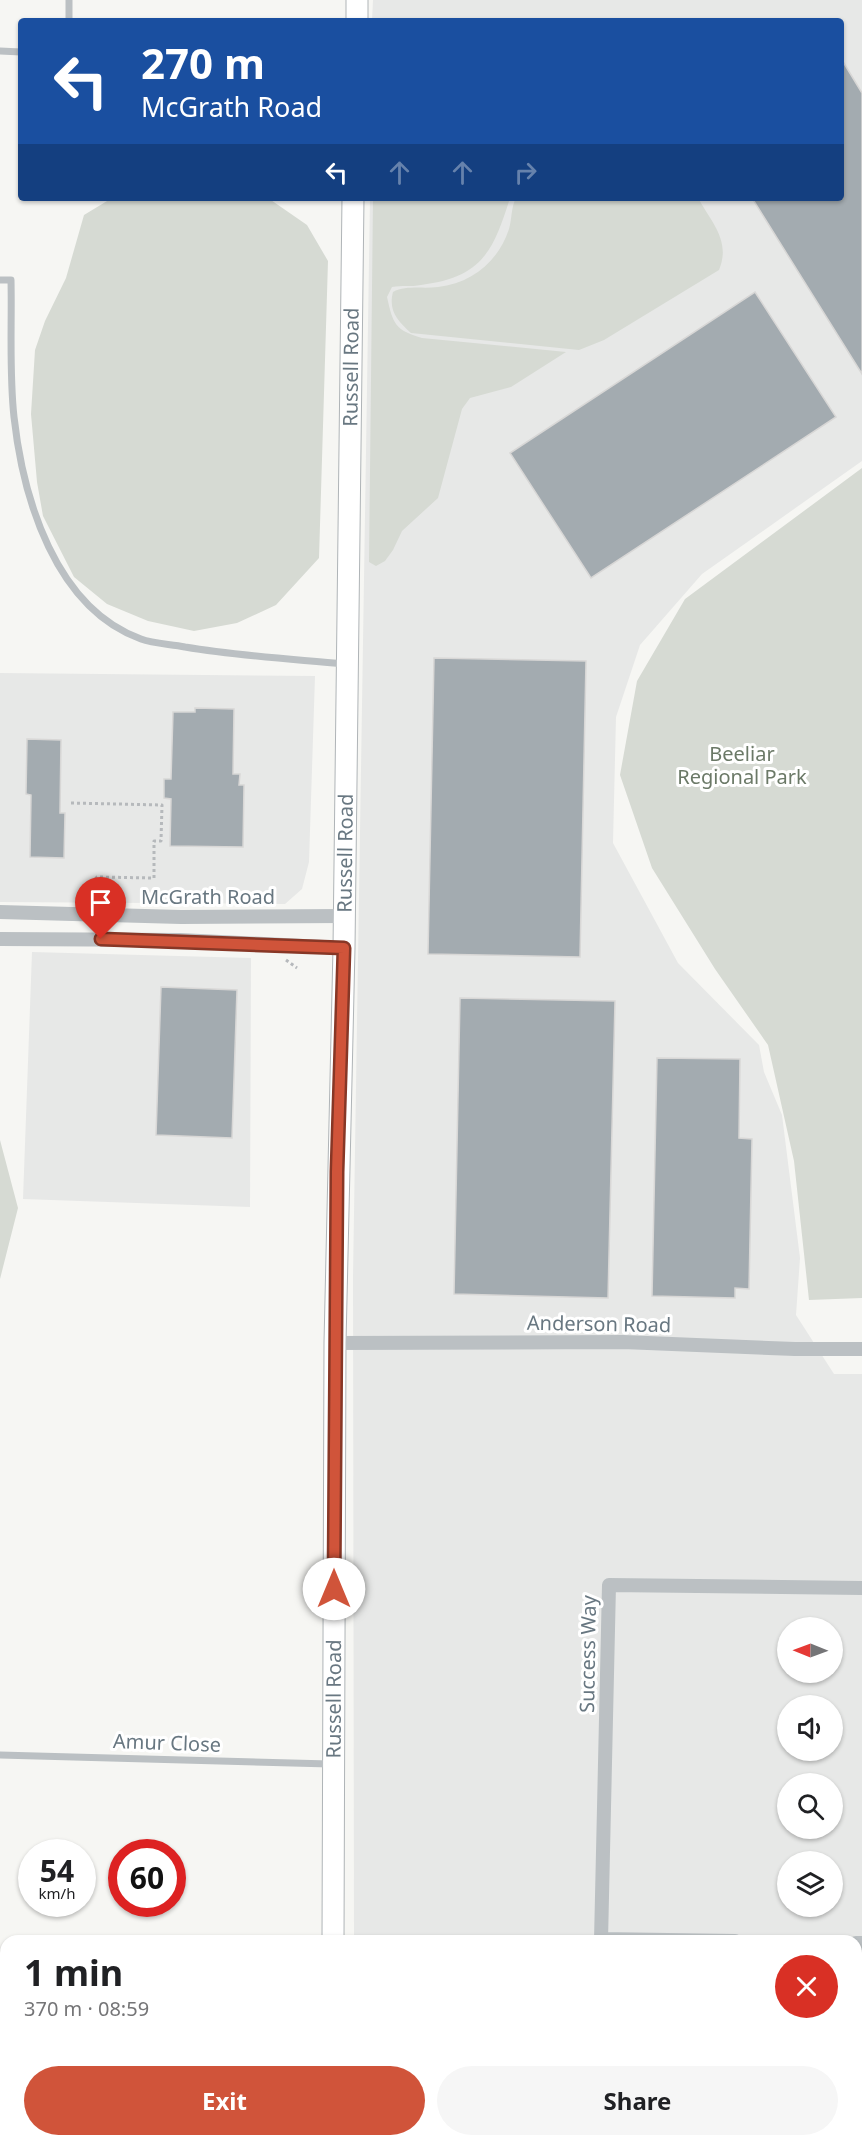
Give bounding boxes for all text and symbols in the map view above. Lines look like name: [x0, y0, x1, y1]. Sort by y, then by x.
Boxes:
text: 270 m: [141, 34, 265, 91]
icon: left: [42, 42, 120, 120]
text: McGrath Road: [141, 88, 322, 125]
icon: left: [320, 156, 353, 189]
icon: ahead: [383, 156, 416, 189]
icon: ahead: [446, 156, 479, 189]
icon: right: [509, 156, 542, 189]
street label: Russell Road: [336, 308, 365, 427]
park label: Beeliar Regional Park: [677, 740, 807, 790]
street label: Russell Road: [330, 793, 359, 913]
pin: [75, 877, 126, 939]
street label: McGrath Road: [141, 883, 275, 910]
icon: arrive: [84, 886, 117, 919]
street label: Anderson Road: [527, 1309, 671, 1338]
position arrow: [302, 1557, 366, 1621]
street label: Success Way: [573, 1594, 602, 1713]
north arrow: [777, 1617, 843, 1683]
map controls: [777, 1617, 843, 1917]
street label: Russell Road: [320, 1639, 347, 1759]
button: sound: [777, 1695, 843, 1761]
street label: Amur Close: [113, 1727, 221, 1758]
button: search: [777, 1773, 843, 1839]
speed limit sign: 60: [108, 1839, 186, 1917]
text: 54: [40, 1850, 74, 1891]
button: layers: [777, 1851, 843, 1917]
text: km/h: [39, 1883, 75, 1903]
text: 1 min: [24, 1948, 123, 1997]
button: close: [775, 1955, 838, 2018]
text: 370 m · 08:59: [24, 1995, 149, 2022]
button: Exit: [24, 2066, 425, 2135]
button: Share: [437, 2066, 838, 2135]

